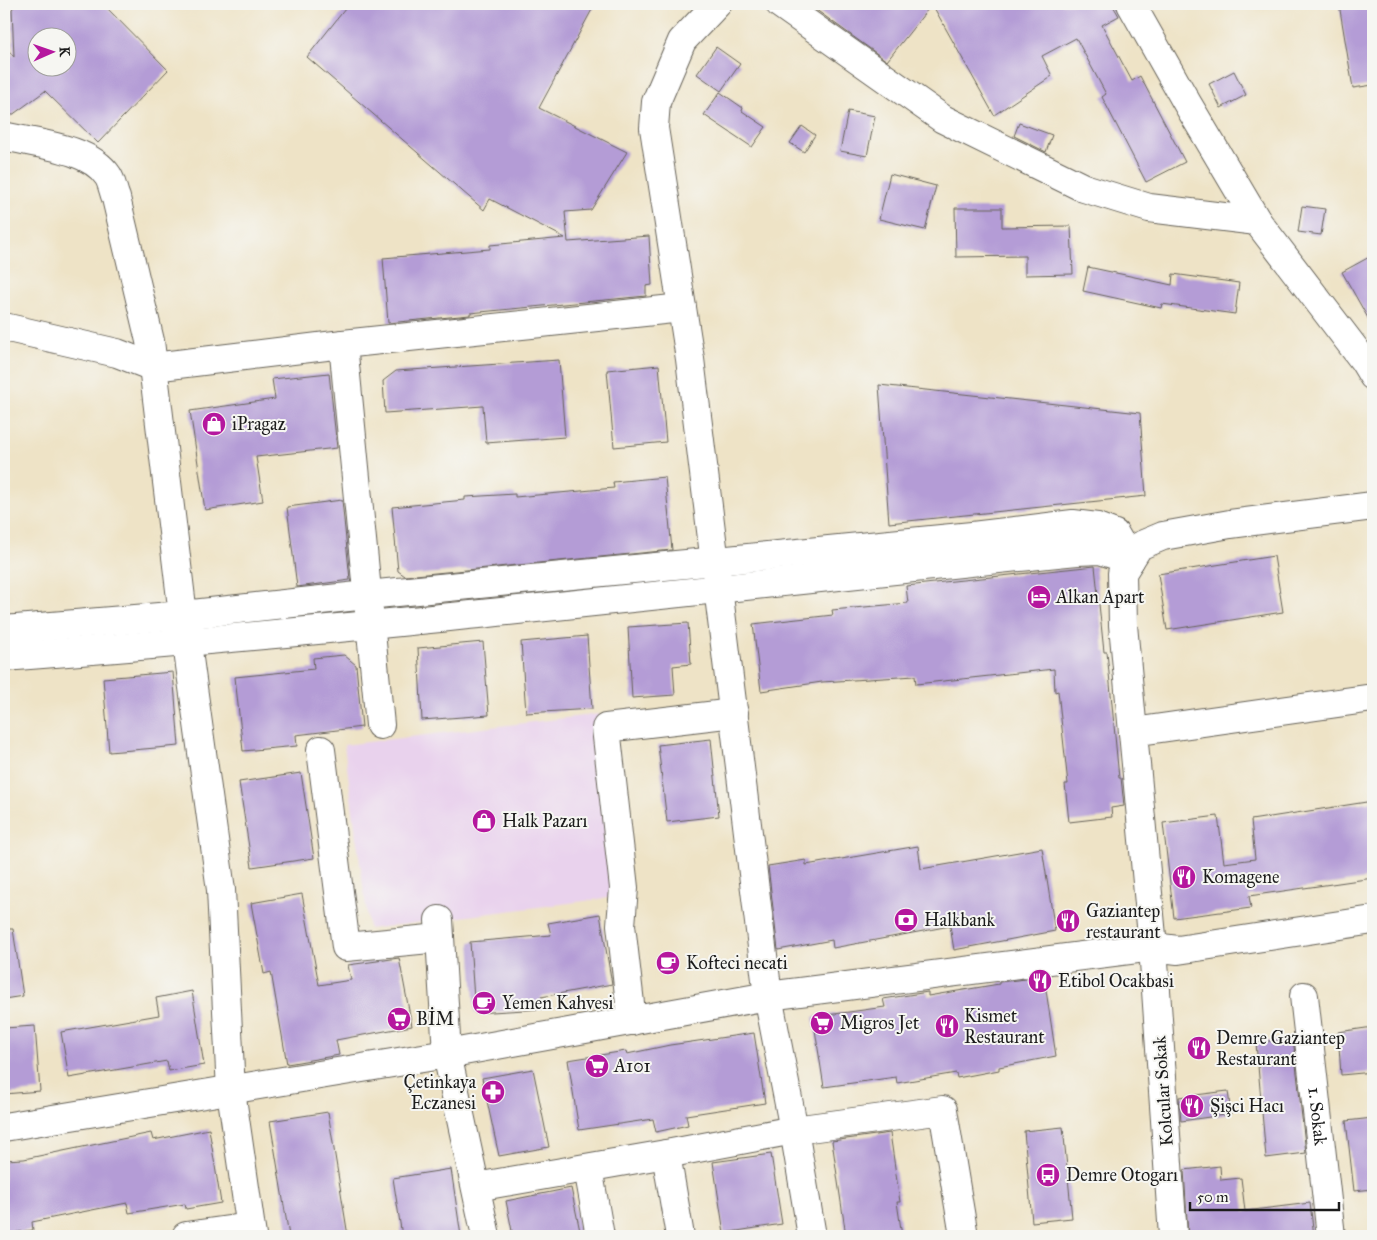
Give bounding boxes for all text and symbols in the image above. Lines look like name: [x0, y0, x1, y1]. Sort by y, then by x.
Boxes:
north arrow: [28, 28, 78, 78]
text: K: [56, 46, 73, 58]
shop icon: iPragaz: [201, 411, 227, 437]
place label: iPragaz: [232, 413, 286, 436]
hotel icon: Alkan Apart: [1026, 584, 1052, 610]
place label: Alkan Apart: [1055, 586, 1145, 608]
shop icon: Halk Pazarı: [471, 808, 497, 834]
place label: Halk Pazarı: [502, 810, 588, 832]
restaurant icon: Komagene: [1171, 864, 1197, 890]
place label: Komagene: [1202, 866, 1280, 889]
place label: Gaziantep restaurant: [1086, 900, 1161, 943]
bank icon: Halkbank: [893, 907, 919, 933]
restaurant icon: Gaziantep restaurant: [1055, 908, 1081, 934]
place label: Halkbank: [924, 909, 995, 931]
cafe icon: Kofteci necati: [655, 950, 681, 976]
place label: Kofteci necati: [686, 952, 788, 974]
restaurant icon: Etibol Ocakbasi: [1027, 968, 1053, 994]
place label: Etibol Ocakbasi: [1058, 970, 1174, 992]
cafe icon: Yemen Kahvesi: [471, 990, 497, 1016]
place label: Yemen Kahvesi: [502, 992, 613, 1014]
place label: Kismet Restaurant: [964, 1005, 1045, 1048]
supermarket icon: BİM: [386, 1006, 412, 1032]
place label: BİM: [416, 1007, 454, 1030]
supermarket icon: Migros Jet: [809, 1010, 835, 1036]
place label: Migros Jet: [840, 1012, 920, 1035]
restaurant icon: Kismet Restaurant: [934, 1013, 960, 1039]
place label: Demre Gaziantep Restaurant: [1216, 1027, 1345, 1070]
street label: Kolcular Sokak: [1148, 1034, 1178, 1147]
restaurant icon: Demre Gaziantep Restaurant: [1186, 1035, 1212, 1061]
supermarket icon: A101: [584, 1053, 610, 1079]
place label: A101: [613, 1055, 651, 1077]
place label: Çetinkaya Eczanesi: [403, 1071, 476, 1114]
pharmacy icon: Çetinkaya Eczanesi: [480, 1079, 506, 1105]
street label: 1. Sokak: [1303, 1086, 1332, 1147]
restaurant icon: Şişci Hacı: [1179, 1093, 1205, 1119]
place label: Şişci Hacı: [1210, 1095, 1284, 1117]
bus stop icon: Demre Otogarı: [1035, 1162, 1061, 1188]
place label: Demre Otogarı: [1066, 1164, 1178, 1187]
scale bar: [1190, 1180, 1338, 1212]
text: 50 m: [1197, 1188, 1229, 1206]

